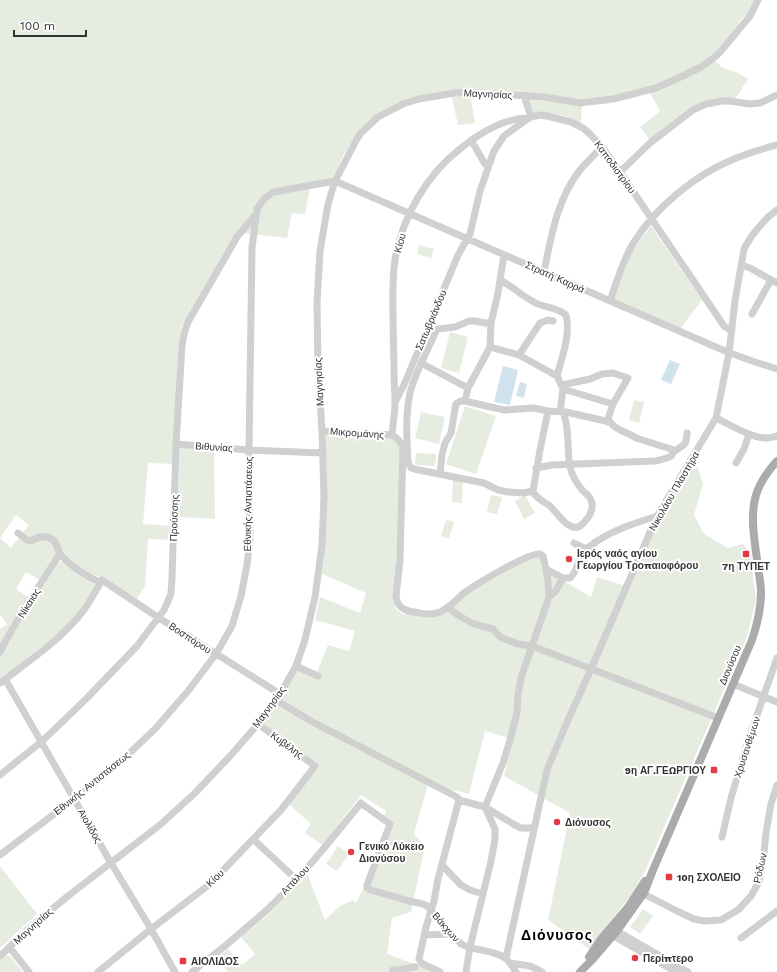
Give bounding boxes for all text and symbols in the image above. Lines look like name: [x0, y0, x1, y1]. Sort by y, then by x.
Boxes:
scale bar: [14, 12, 86, 38]
text: 100 m: [20, 19, 55, 33]
street label: Μαγνησίας: [463, 87, 513, 101]
street label: Καποδιστρίου: [592, 139, 638, 195]
street label: Κίου: [392, 232, 408, 254]
street label: Στρατή Καρρά: [524, 259, 586, 295]
street label: Σατωβριάνδου: [413, 288, 449, 352]
street label: Μαγνησίας: [312, 357, 326, 407]
street label: Μικρομάνης: [330, 426, 385, 440]
street label: Βιθυνίας: [195, 440, 233, 454]
street label: Νικολάου Πλαστήρα: [647, 449, 701, 533]
street label: Εθνικής Αντιστάσεως: [242, 456, 254, 552]
street label: Προύσσης: [168, 494, 180, 542]
place label: Ιερός ναός αγίου Γεωργίου Τροπαιοφόρου: [577, 548, 698, 571]
marker: 7η ΤΥΠΕΤ: [741, 549, 751, 559]
marker: Ιερός ναός αγίου Γεωργίου Τροπαιοφόρου: [564, 554, 574, 564]
place label: 7η ΤΥΠΕΤ: [722, 561, 770, 572]
street label: Νίκαιας: [16, 586, 42, 620]
street label: Βοσπόρου: [167, 620, 213, 656]
street label: Διονύσου: [717, 643, 743, 687]
street label: Μαγνησίας: [250, 684, 288, 730]
street label: Χρυσανθέμων: [732, 715, 762, 779]
street label: Κυβέλης: [269, 729, 306, 761]
street label: Εθνικής Αντιστάσεως: [52, 749, 132, 817]
place label: 9η ΑΓ.ΓΕΩΡΓΙΟΥ: [625, 765, 706, 776]
marker: 9η ΑΓ.ΓΕΩΡΓΙΟΥ: [709, 765, 719, 775]
street label: Αιολίδος: [76, 807, 104, 845]
marker: Διόνυσος: [552, 817, 562, 827]
place label: Διόνυσος: [565, 817, 611, 829]
place label: Γενικό Λύκειο Διονύσου: [359, 841, 424, 864]
marker: Γενικό Λύκειο Διονύσου: [346, 847, 356, 857]
street label: Ρόδων: [751, 852, 769, 884]
street label: Αττάλου: [279, 863, 311, 897]
street label: Κίου: [204, 867, 226, 889]
marker: 10η ΣΧΟΛΕΙΟ: [664, 872, 674, 882]
place label: 10η ΣΧΟΛΕΙΟ: [677, 872, 741, 883]
street label: Μαγνησίας: [11, 906, 55, 946]
street label: Βάκχων: [430, 910, 462, 944]
district label: Διόνυσος: [521, 927, 593, 943]
marker: Περίπτερο: [630, 953, 640, 963]
place label: Περίπτερο: [643, 953, 693, 964]
marker: ΑΙΟΛΙΔΟΣ: [178, 956, 188, 966]
place label: ΑΙΟΛΙΔΟΣ: [191, 956, 239, 967]

